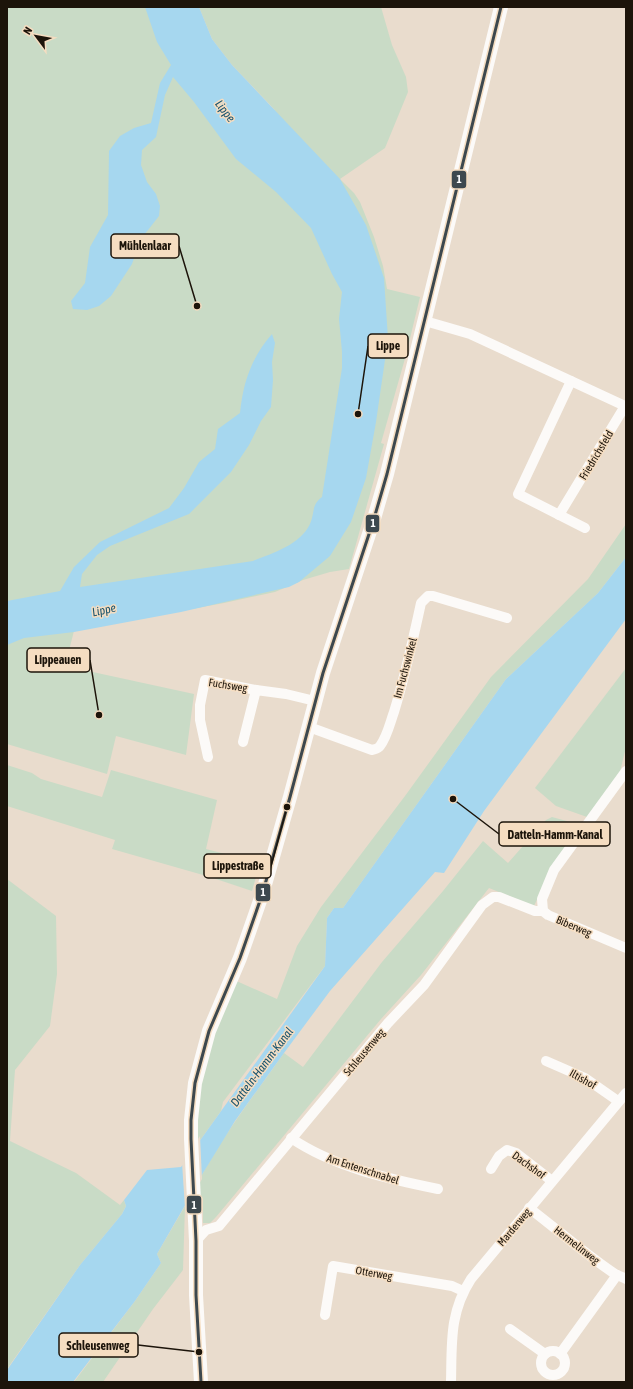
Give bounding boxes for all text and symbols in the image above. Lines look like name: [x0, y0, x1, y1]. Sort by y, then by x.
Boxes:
north arrow: [16, 16, 56, 56]
text: N: [21, 25, 34, 37]
water label: Lippe: [212, 97, 238, 125]
line badge: 1: [451, 170, 467, 189]
text: 1: [456, 173, 462, 185]
callout: Mühlenlaar: [111, 234, 179, 258]
text: Mühlenlaar: [119, 239, 171, 253]
callout: Lippe: [368, 334, 408, 358]
text: Lippe: [376, 339, 401, 353]
street label: Friedrichsfeld: [577, 428, 615, 482]
line badge: 1: [365, 514, 380, 533]
text: 1: [370, 517, 376, 529]
water label: Lippe: [91, 601, 118, 619]
street label: Im Fuchswinkel: [391, 636, 419, 700]
callout: Lippeauen: [27, 648, 90, 672]
text: Lippeauen: [35, 653, 82, 667]
street label: Fuchsweg: [208, 676, 249, 694]
callout: Datteln-Hamm-Kanal: [499, 822, 610, 846]
text: Datteln-Hamm-Kanal: [507, 828, 603, 842]
callout: Lippestraße: [204, 854, 271, 878]
text: Lippestraße: [212, 859, 264, 873]
line badge: 1: [255, 883, 271, 902]
text: 1: [260, 886, 266, 898]
street label: Biberweg: [554, 913, 594, 939]
water label: Datteln-Hamm-Kanal: [228, 1025, 296, 1109]
street label: Schleusenweg: [341, 1026, 387, 1078]
street label: Iltishof: [567, 1067, 599, 1091]
street label: Dachshof: [510, 1149, 548, 1181]
street label: Am Entenschnabel: [325, 1152, 401, 1186]
line badge: 1: [186, 1195, 202, 1214]
text: 1: [191, 1199, 197, 1211]
street label: Marderweg: [495, 1206, 533, 1248]
street label: Hermelinweg: [552, 1223, 602, 1267]
street label: Otterweg: [355, 1264, 394, 1282]
callout: Schleusenweg: [59, 1333, 138, 1357]
text: Schleusenweg: [67, 1339, 130, 1353]

